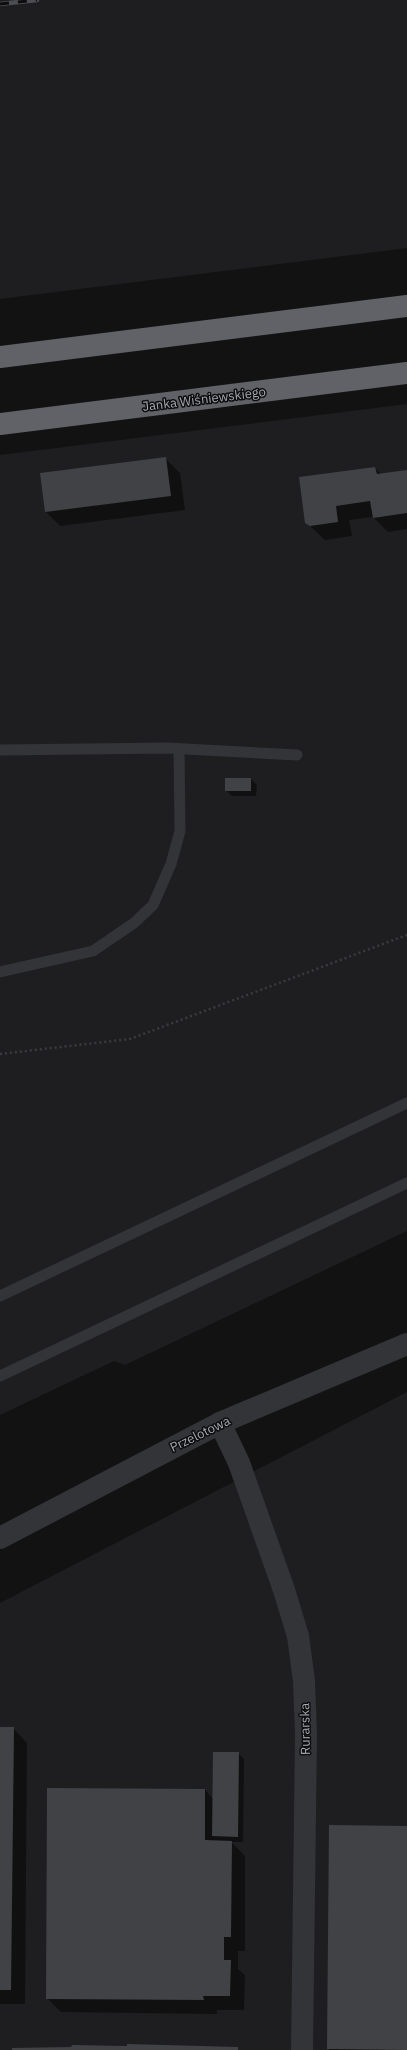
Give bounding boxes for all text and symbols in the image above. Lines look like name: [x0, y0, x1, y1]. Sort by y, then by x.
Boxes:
street label: Janka Wiśniewskiego: [141, 383, 267, 415]
street label: Przelotowa: [167, 1412, 233, 1456]
street label: Rurarska: [296, 1703, 314, 1755]

